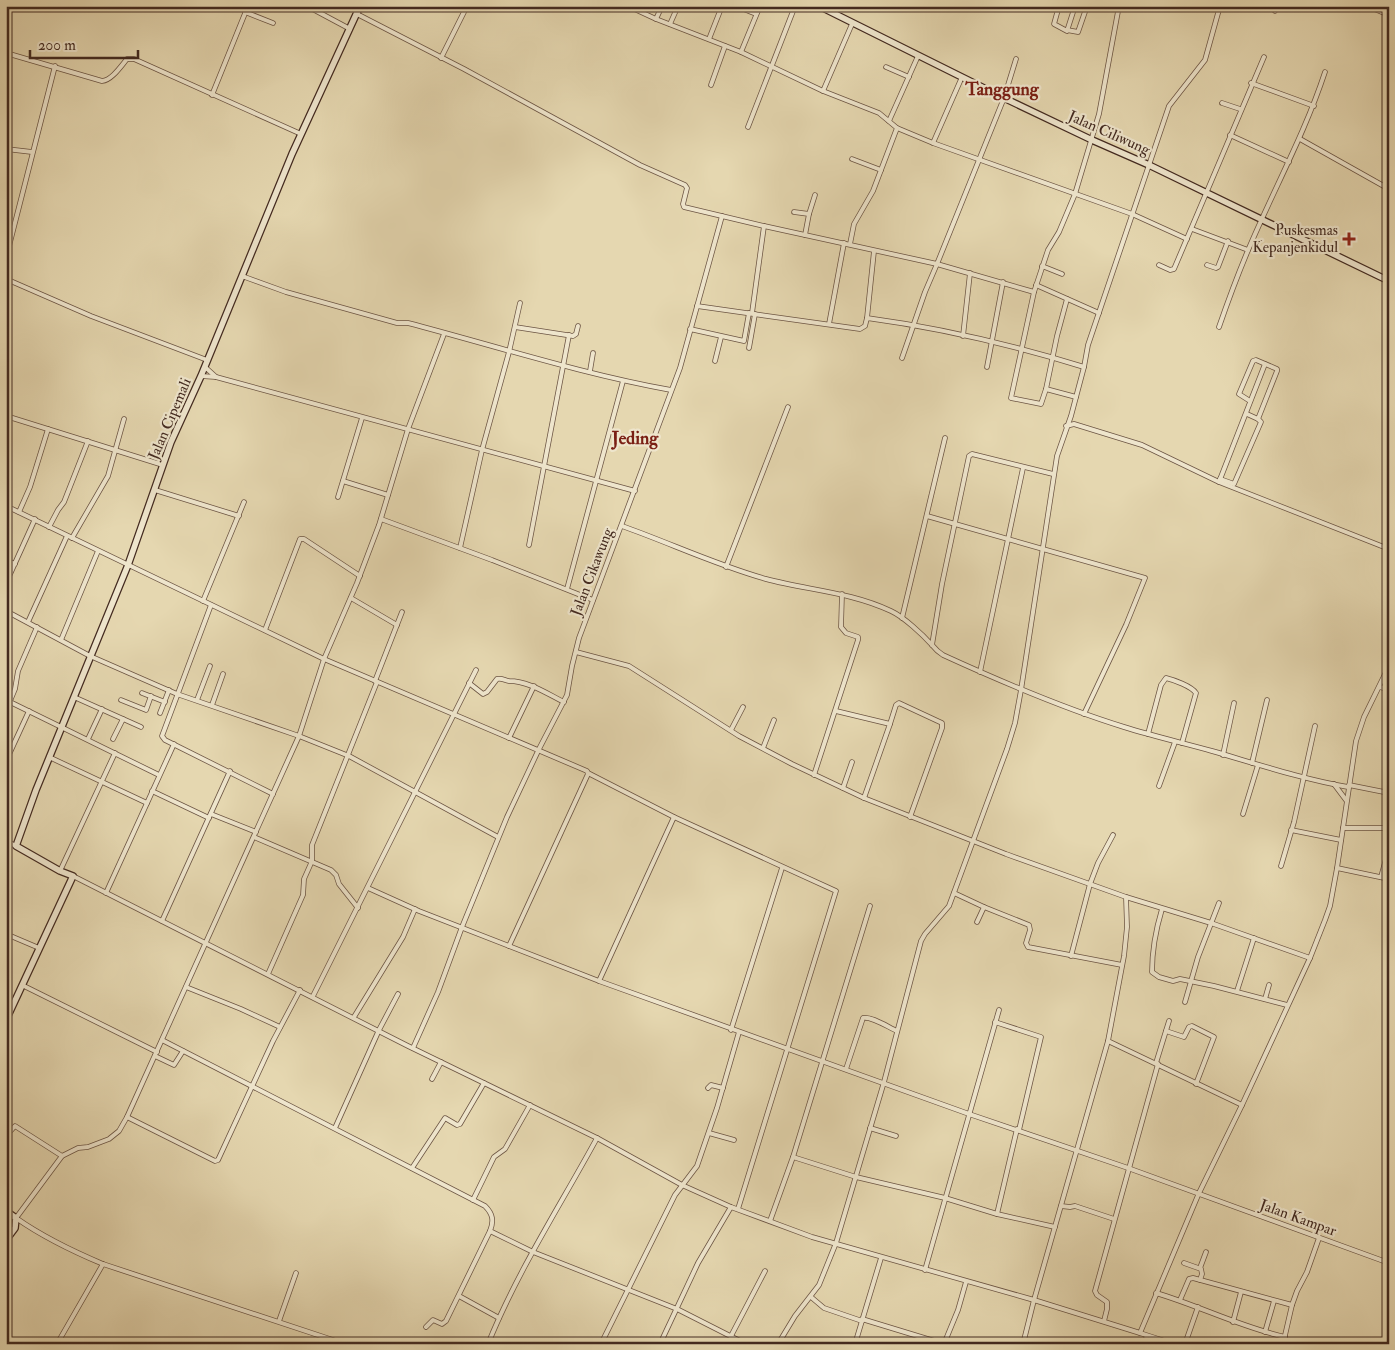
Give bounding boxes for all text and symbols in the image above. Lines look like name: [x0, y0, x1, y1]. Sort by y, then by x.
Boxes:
scale bar: [30, 28, 138, 60]
text: 200 m: [38, 36, 76, 55]
district label: Tanggung: [964, 78, 1040, 101]
street label: Jalan Ciliwung: [1064, 106, 1153, 161]
place label: Puskesmas Kepanjenkidul: [1252, 221, 1338, 258]
marker: Puskesmas Kepanjenkidul: [1342, 232, 1356, 246]
street label: Jalan Cipemali: [144, 375, 197, 464]
district label: Jeding: [611, 427, 659, 450]
street label: Jalan Cikawung: [566, 525, 619, 620]
street label: Jalan Kampar: [1256, 1195, 1339, 1242]

